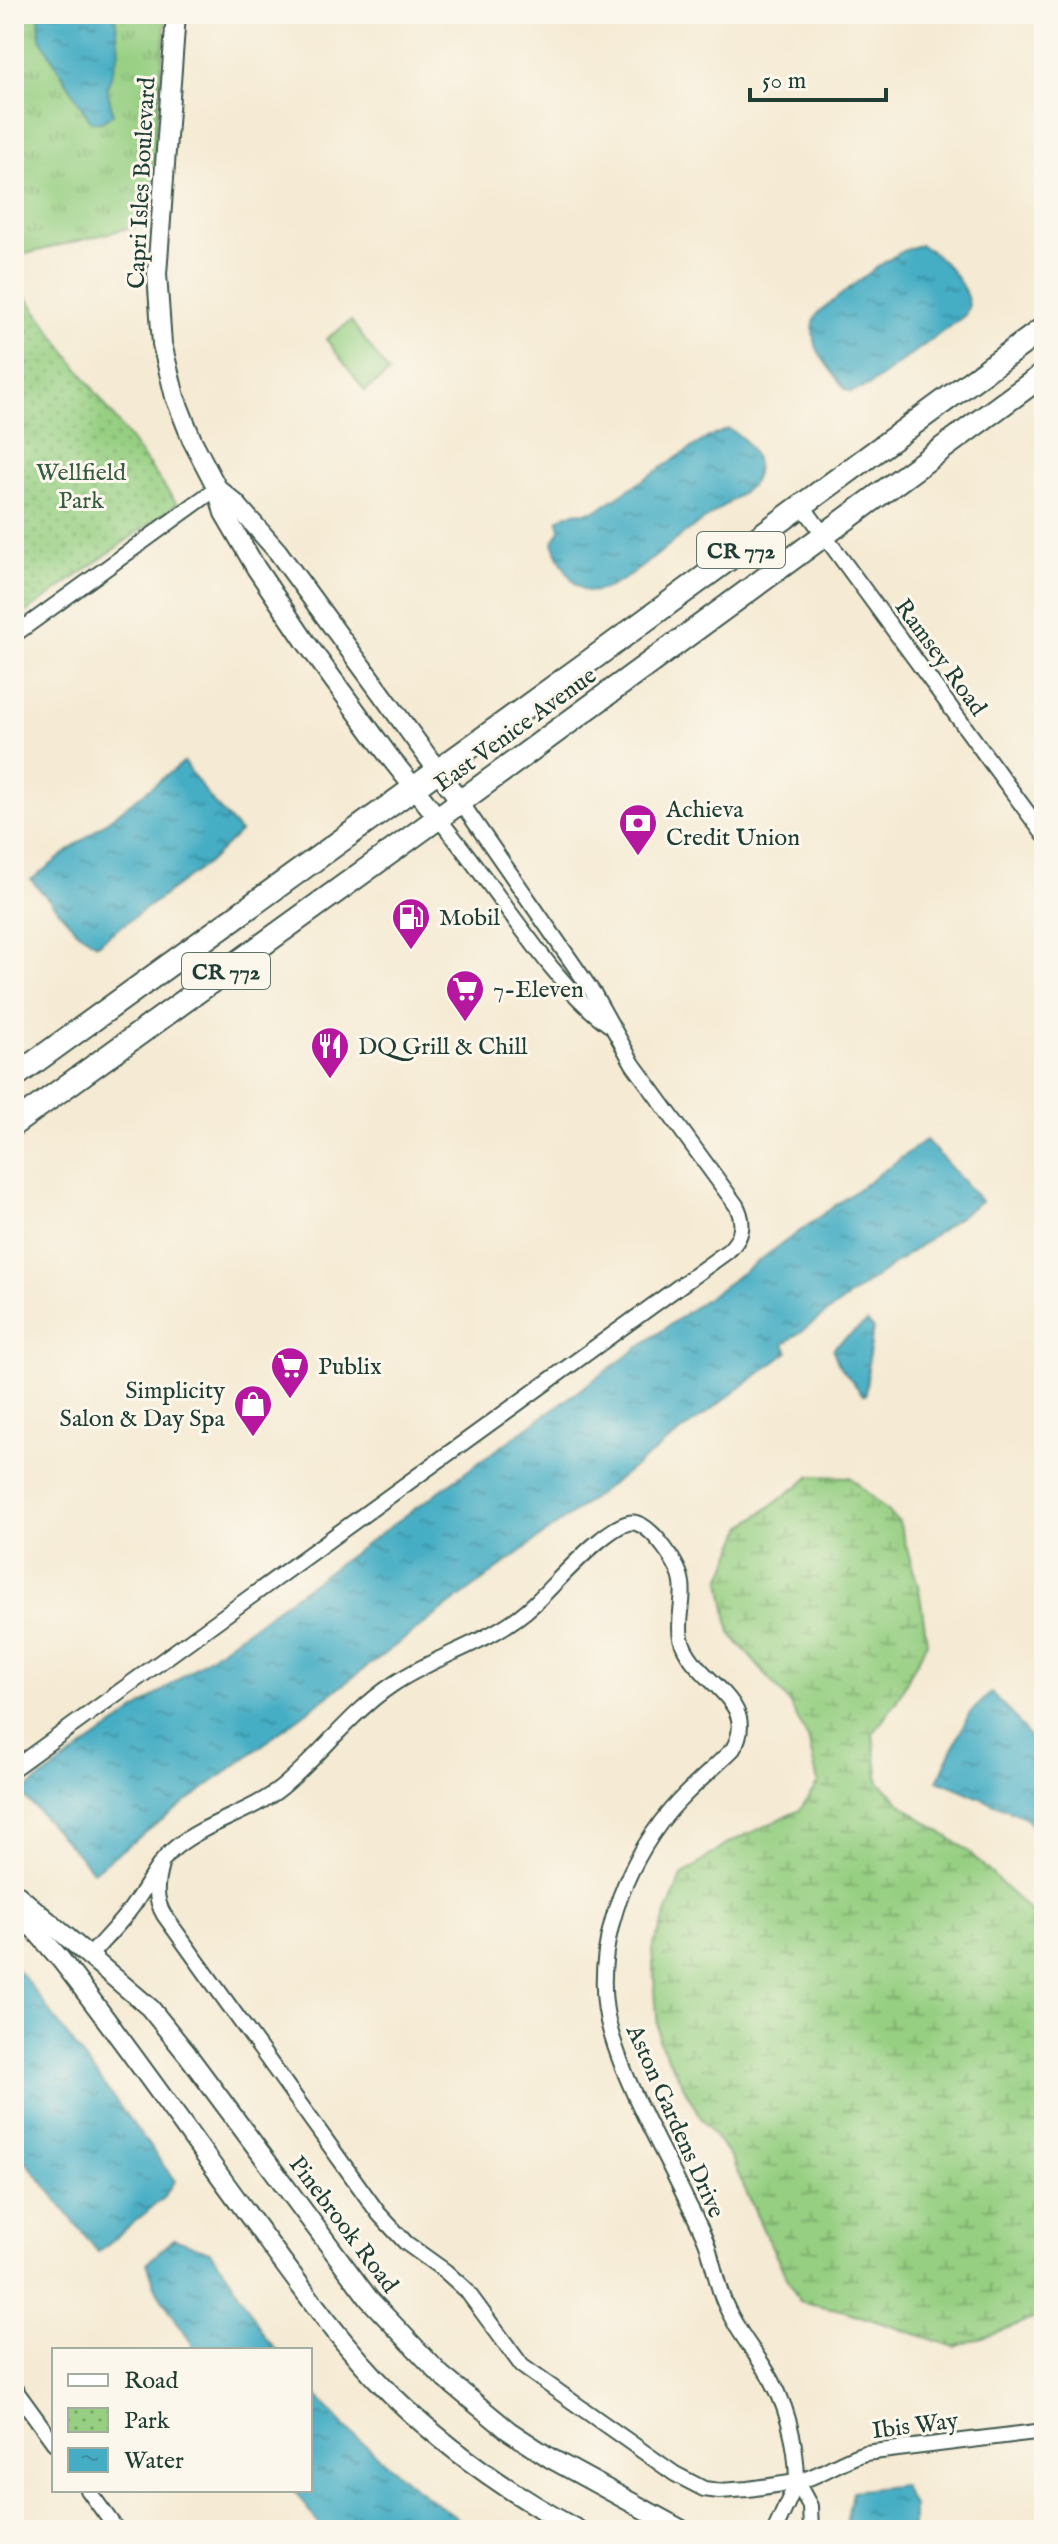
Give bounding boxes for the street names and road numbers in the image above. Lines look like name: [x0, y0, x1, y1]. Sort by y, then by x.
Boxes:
street label: Capri Isles Boulevard: [121, 76, 164, 290]
road number: CR 772: [697, 532, 785, 568]
street label: Ramsey Road: [887, 593, 993, 723]
street label: East Venice Avenue: [429, 661, 603, 800]
road number: CR 772: [182, 953, 270, 989]
street label: Aston Gardens Drive: [618, 2019, 731, 2223]
street label: Pinebrook Road: [281, 2150, 405, 2300]
street label: Ibis Way: [870, 2406, 960, 2447]

